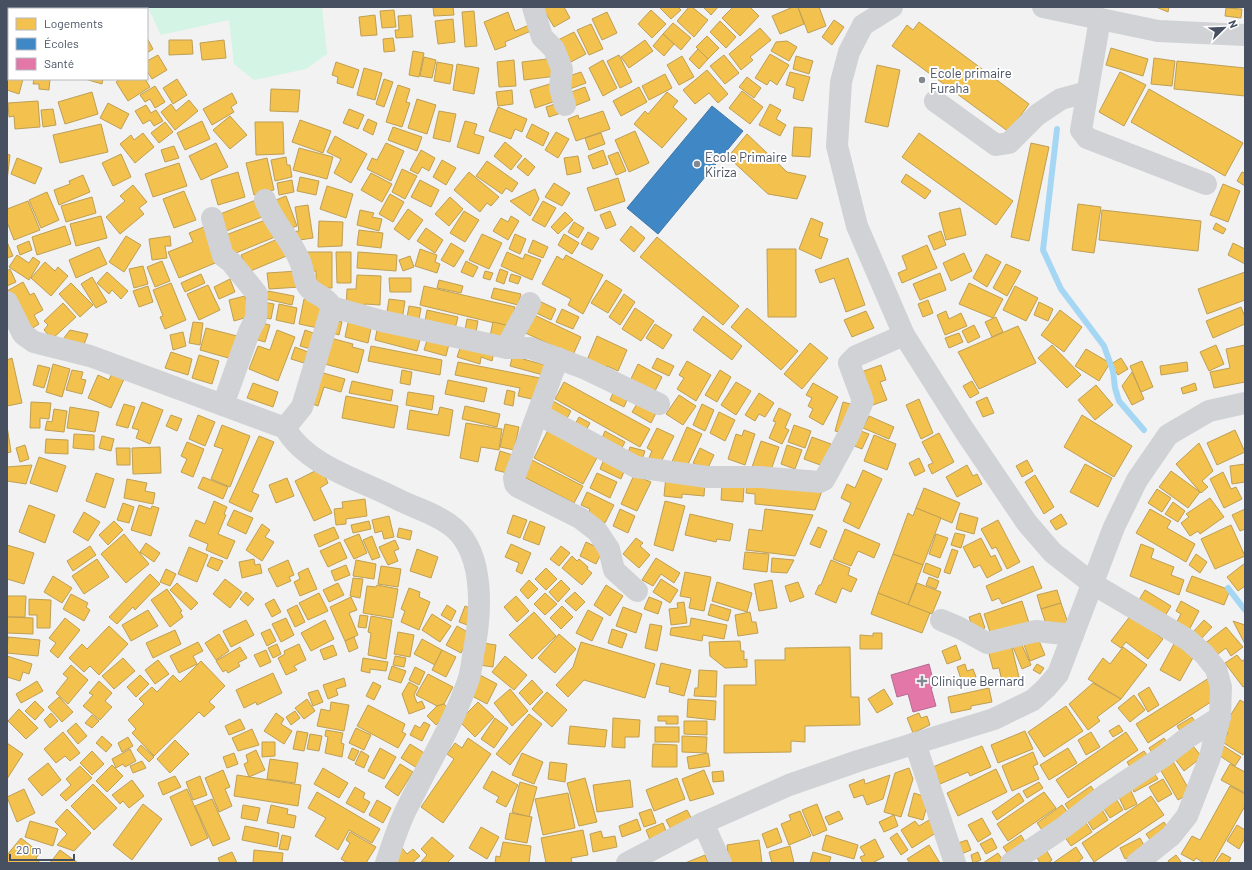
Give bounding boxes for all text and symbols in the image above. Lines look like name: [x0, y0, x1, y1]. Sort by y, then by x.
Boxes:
legend: [8, 8, 148, 80]
north arrow: [1204, 8, 1244, 48]
text: Logements: [44, 16, 103, 30]
text: N: [1226, 18, 1241, 30]
text: Écoles: [44, 36, 79, 50]
text: Santé: [44, 56, 74, 70]
place label: Ecole primaire Furaha: [930, 65, 1012, 96]
marker: Ecole primaire Furaha: [917, 75, 927, 85]
place label: Ecole Primaire Kiriza: [705, 149, 787, 180]
marker: Ecole Primaire Kiriza: [692, 159, 702, 169]
place label: Clinique Bernard: [931, 673, 1024, 689]
marker: Clinique Bernard: [916, 675, 928, 687]
scale bar: [10, 836, 74, 862]
text: 20 m: [16, 842, 42, 856]

